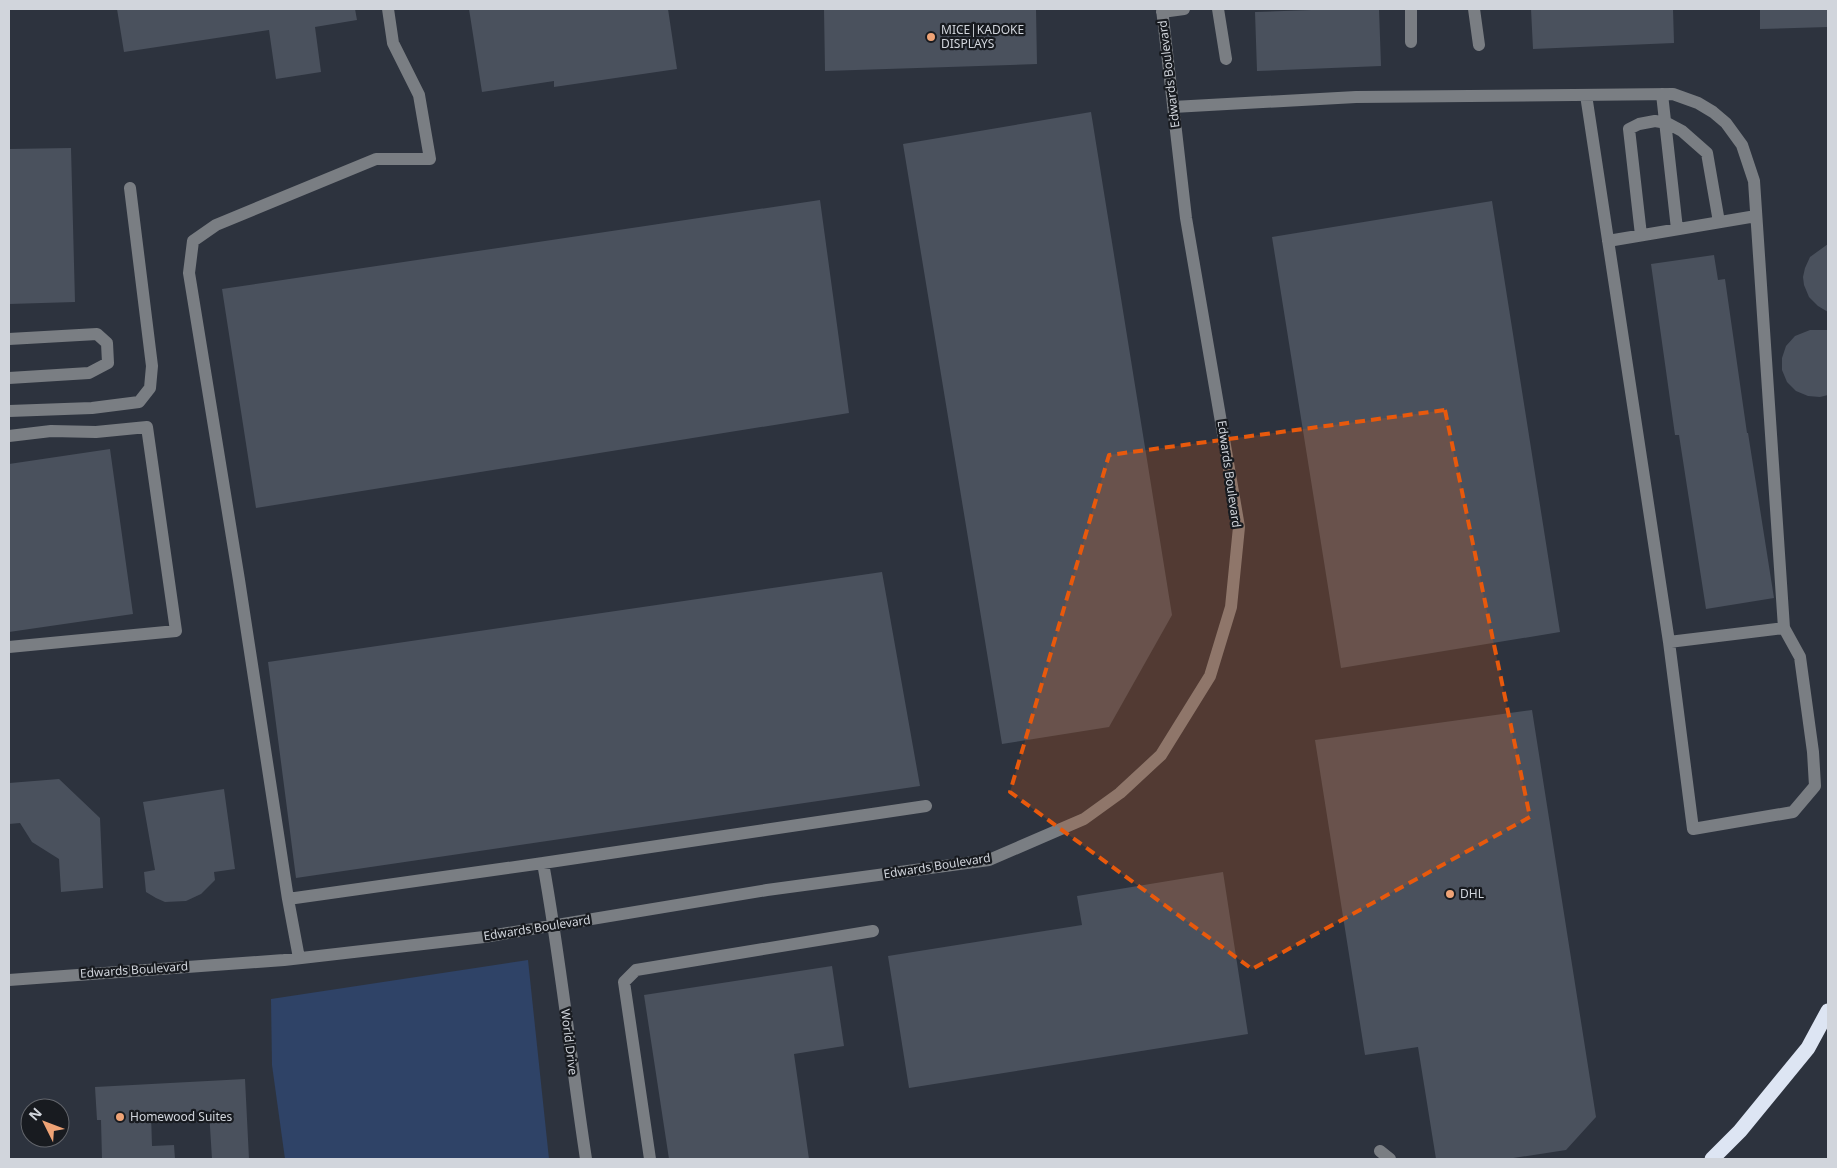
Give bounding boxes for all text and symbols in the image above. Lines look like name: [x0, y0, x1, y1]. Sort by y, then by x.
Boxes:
street label: Edwards Boulevard: [1153, 19, 1184, 129]
place label: MICE|KADOKE DISPLAYS: [941, 21, 1024, 52]
marker: MICE|KADOKE DISPLAYS: [925, 31, 937, 43]
street label: Edwards Boulevard: [1214, 419, 1245, 529]
street label: Edwards Boulevard: [882, 849, 992, 882]
place label: DHL: [1460, 885, 1484, 902]
marker: DHL: [1444, 888, 1456, 900]
street label: Edwards Boulevard: [482, 911, 592, 944]
street label: Edwards Boulevard: [79, 957, 189, 982]
street label: World Drive: [557, 1008, 582, 1076]
north arrow: [20, 1098, 70, 1148]
text: N: [24, 1103, 46, 1125]
place label: Homewood Suites: [130, 1108, 233, 1125]
marker: Homewood Suites: [114, 1111, 126, 1123]

